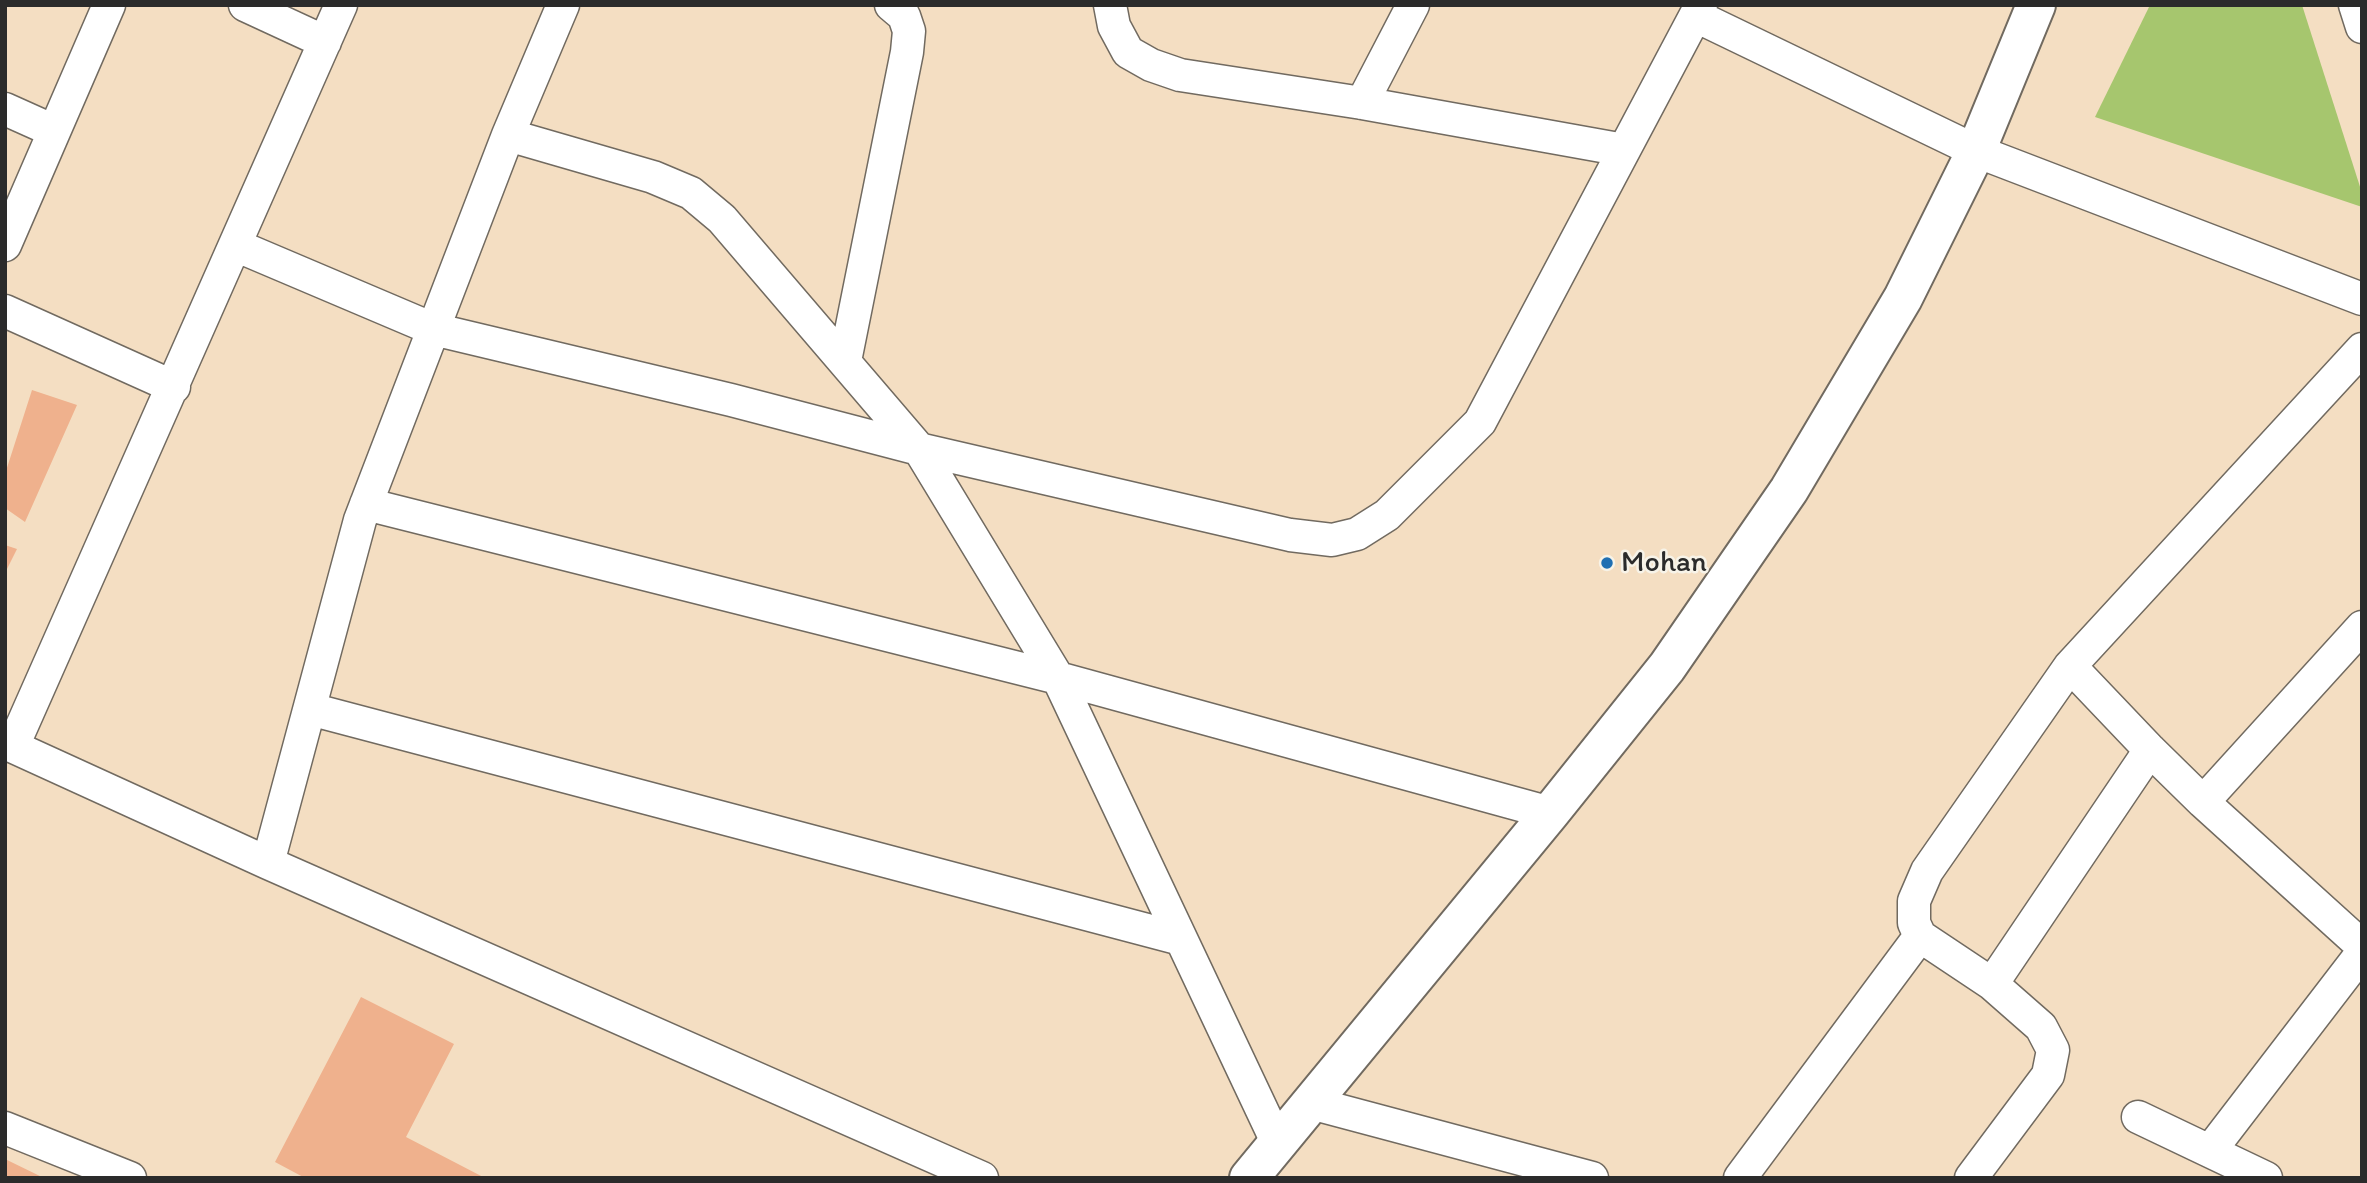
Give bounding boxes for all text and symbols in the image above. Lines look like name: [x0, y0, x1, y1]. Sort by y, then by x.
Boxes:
place label: Mohan: [1621, 545, 1707, 581]
marker: Mohan: [1599, 555, 1615, 571]

